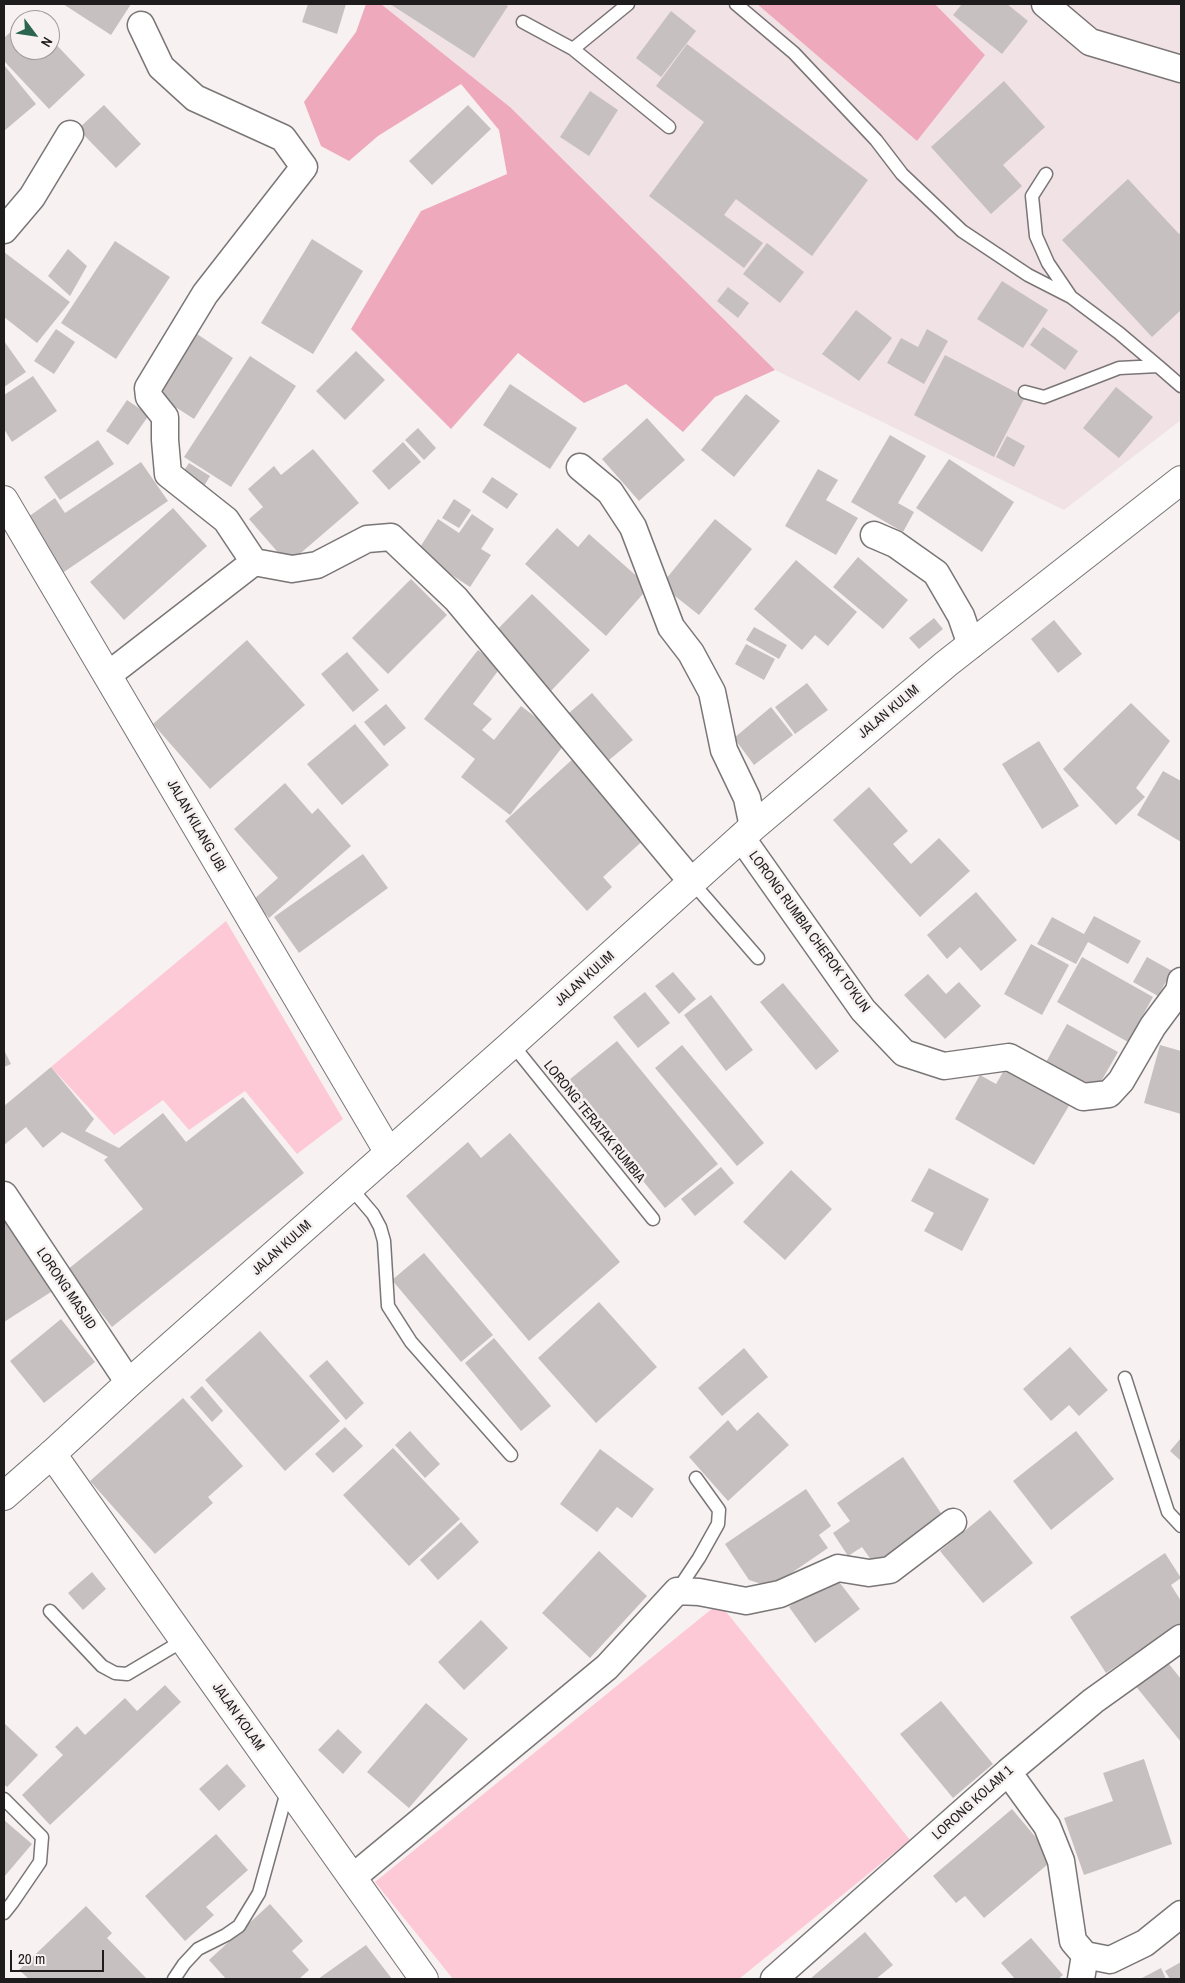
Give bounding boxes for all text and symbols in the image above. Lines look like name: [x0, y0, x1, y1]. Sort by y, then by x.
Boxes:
north arrow: [10, 10, 60, 60]
text: N: [37, 34, 57, 50]
street label: JALAN KULIM: [855, 682, 923, 742]
street label: JALAN KILANG UBI: [163, 777, 229, 875]
street label: LORONG RUMBIA CHEROK TO'KUN: [745, 848, 873, 1016]
street label: JALAN KULIM: [552, 948, 618, 1010]
street label: LORONG TERATAK RUMBIA: [540, 1058, 648, 1186]
street label: JALAN KULIM: [249, 1217, 315, 1279]
street label: LORONG MASJID: [32, 1245, 100, 1333]
street label: JALAN KOLAM: [208, 1680, 268, 1754]
street label: LORONG KOLAM 1: [929, 1762, 1017, 1844]
scale bar: [12, 1940, 106, 1972]
text: 20 m: [18, 1948, 45, 1969]

